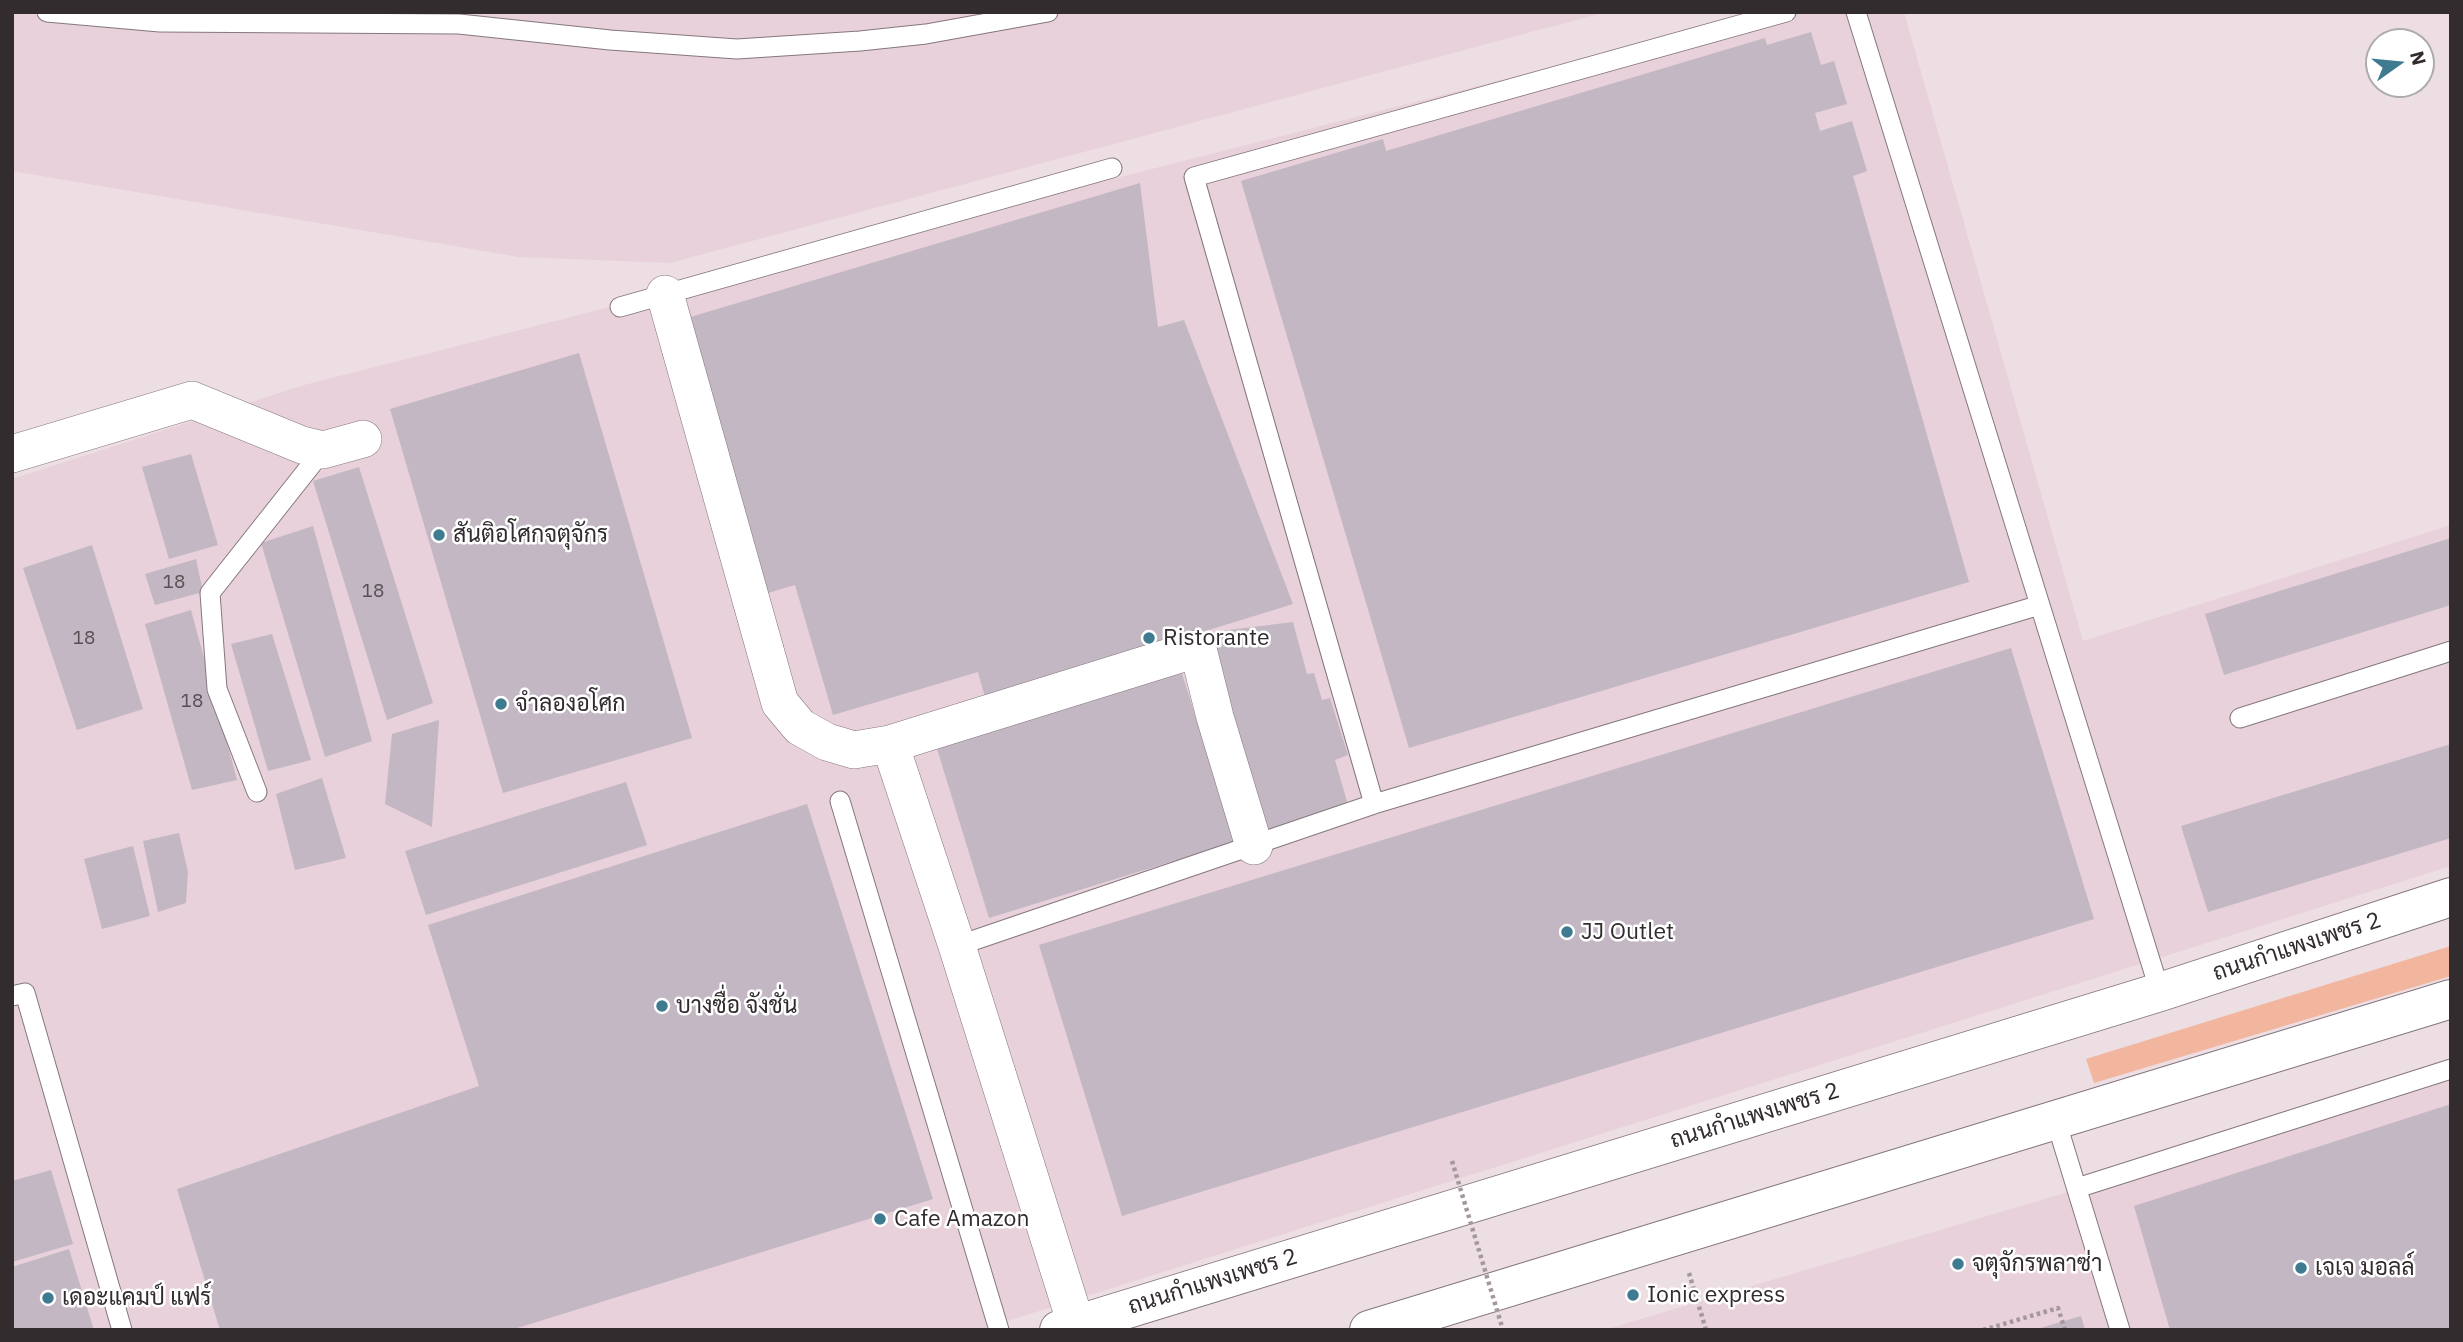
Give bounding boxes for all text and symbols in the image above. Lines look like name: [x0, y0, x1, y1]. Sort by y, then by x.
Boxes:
north arrow: [2365, 28, 2435, 98]
text: N: [2405, 48, 2432, 68]
place label: สันติอโศกจตุจักร: [453, 521, 608, 549]
marker: สันติอโศกจตุจักร: [431, 527, 447, 543]
house number: 18: [163, 572, 185, 594]
house number: 18: [362, 581, 384, 603]
place label: Ristorante: [1163, 624, 1270, 652]
house number: 18: [73, 628, 95, 650]
marker: Ristorante: [1141, 630, 1157, 646]
place label: จำลองอโศก: [515, 690, 626, 718]
house number: 18: [181, 691, 203, 713]
marker: จำลองอโศก: [493, 696, 509, 712]
street label: ถนนกำแพงเพชร 2: [2209, 907, 2385, 987]
place label: JJ Outlet: [1581, 918, 1674, 946]
marker: JJ Outlet: [1559, 924, 1575, 940]
place label: บางซื่อ จังชั่น: [676, 992, 797, 1020]
marker: บางซื่อ จังชั่น: [654, 998, 670, 1014]
street label: ถนนกำแพงเพชร 2: [1667, 1077, 1843, 1155]
place label: Cafe Amazon: [894, 1205, 1029, 1233]
marker: Cafe Amazon: [872, 1211, 888, 1227]
street label: ถนนกำแพงเพชร 2: [1125, 1243, 1301, 1321]
place label: จตุจักรพลาซ่า: [1972, 1250, 2102, 1278]
place label: เจเจ มอลล์: [2315, 1254, 2415, 1282]
marker: จตุจักรพลาซ่า: [1950, 1256, 1966, 1272]
marker: เจเจ มอลล์: [2293, 1260, 2309, 1276]
place label: Ionic express: [1647, 1281, 1785, 1309]
place label: เดอะแคมป์ แฟร์: [62, 1284, 211, 1312]
marker: Ionic express: [1625, 1287, 1641, 1303]
marker: เดอะแคมป์ แฟร์: [40, 1290, 56, 1306]

